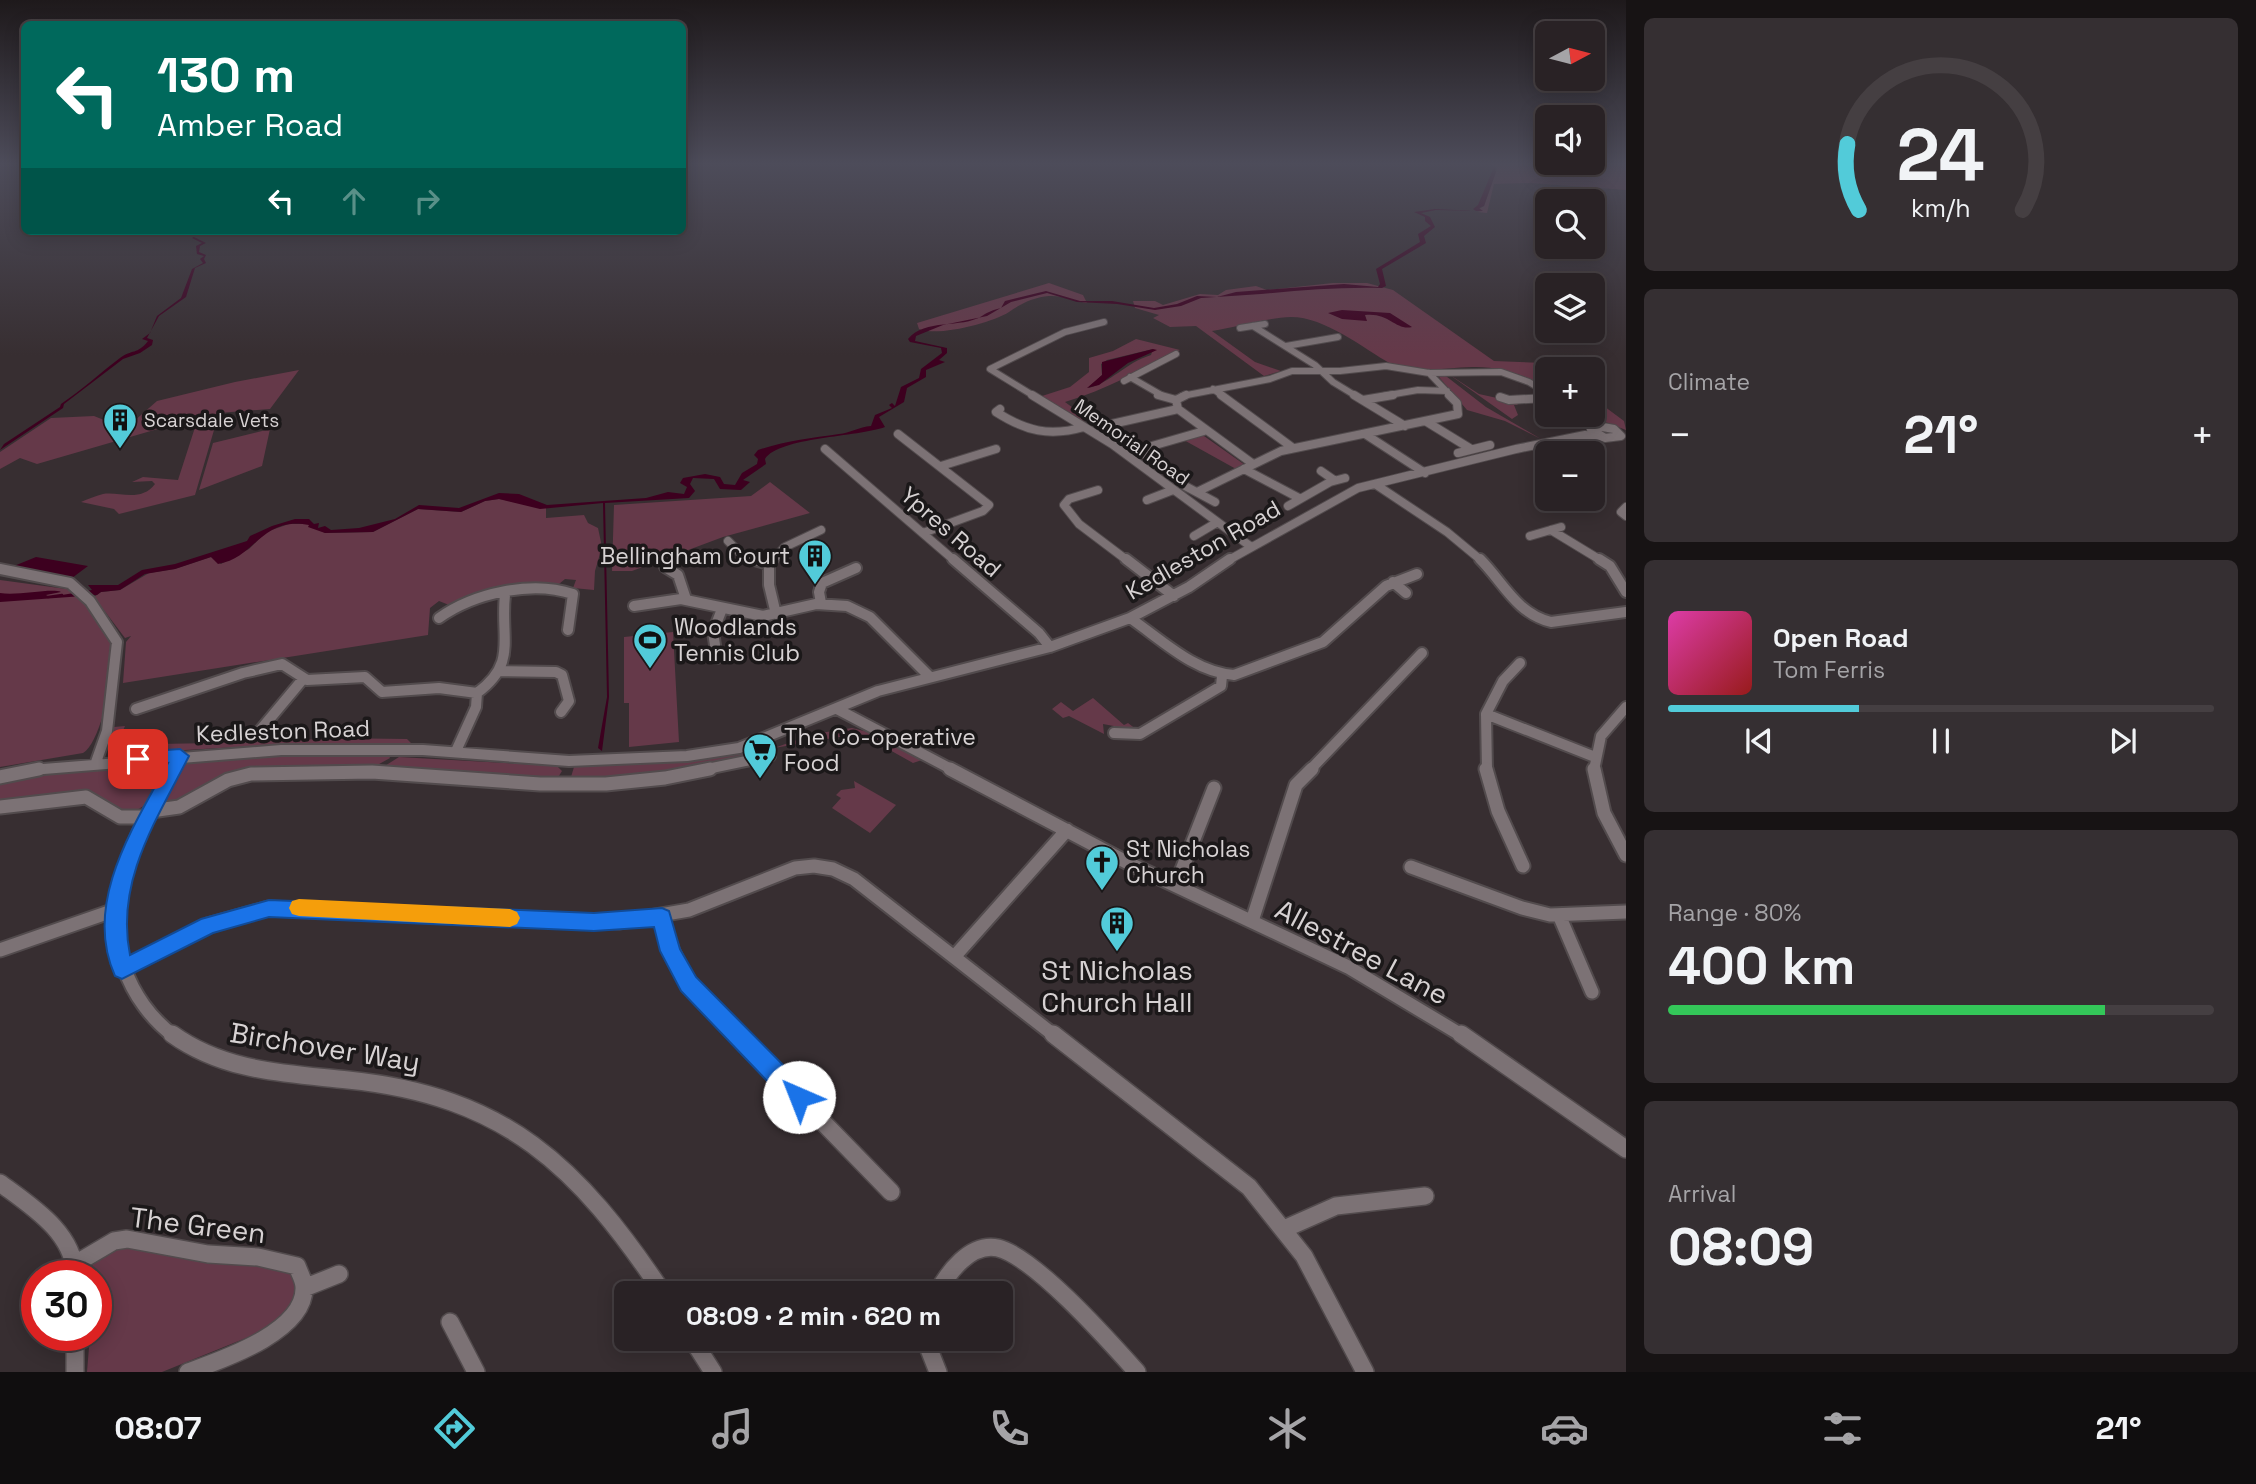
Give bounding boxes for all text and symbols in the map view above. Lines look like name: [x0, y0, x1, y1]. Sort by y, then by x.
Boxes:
north arrow: [1535, 21, 1605, 91]
map controls: [1535, 21, 1605, 511]
text: 130 m: [157, 44, 295, 106]
icon: left: [42, 49, 133, 140]
text: Amber Road: [157, 105, 343, 145]
button: sound: [1535, 105, 1605, 175]
text: 24: [1897, 109, 1985, 202]
icon: left: [262, 182, 300, 220]
icon: ahead: [335, 182, 373, 220]
icon: right: [408, 182, 446, 220]
button: search: [1535, 189, 1605, 259]
text: km/h: [1911, 192, 1971, 224]
button: layers: [1535, 273, 1605, 343]
button: +: [1535, 357, 1605, 427]
text: Climate: [1668, 367, 1750, 397]
street label: Memorial Road: [1070, 393, 1194, 491]
building icon: Scarsdale Vets: [101, 401, 139, 450]
text: 21°: [1904, 402, 1978, 468]
place label: Scarsdale Vets: [144, 408, 279, 433]
text: −: [1668, 411, 1692, 459]
text: +: [2190, 411, 2214, 459]
button: −: [1535, 441, 1605, 511]
street label: Ypres Road: [895, 480, 1007, 584]
street label: Kedleston Road: [1120, 494, 1286, 606]
building icon: Bellingham Court: [796, 537, 834, 586]
place label: Bellingham Court: [600, 541, 790, 571]
place label: Woodlands Tennis Club: [674, 612, 800, 668]
sports icon: Woodlands Tennis Club: [631, 621, 669, 670]
text: Open Road: [1773, 621, 1909, 655]
text: Tom Ferris: [1773, 655, 1885, 685]
street label: Kedleston Road: [196, 713, 370, 749]
place label: The Co-operative Food: [784, 722, 976, 778]
icon: previous: [1740, 722, 1778, 760]
icon: pause: [1922, 722, 1960, 760]
icon: next: [2104, 722, 2142, 760]
pin: [108, 729, 168, 789]
supermarket icon: The Co-operative Food: [741, 731, 779, 780]
icon: arrive: [119, 740, 157, 778]
place label: St Nicholas Church: [1126, 834, 1250, 890]
church icon: St Nicholas Church: [1083, 843, 1121, 892]
street label: Allestree Lane: [1269, 891, 1455, 1013]
text: Range · 80%: [1668, 898, 1801, 928]
building icon: St Nicholas Church Hall: [1098, 904, 1136, 953]
text: 400 km: [1668, 933, 1855, 999]
place label: St Nicholas Church Hall: [1041, 952, 1193, 1020]
street label: Birchover Way: [227, 1014, 423, 1080]
position arrow: [762, 1060, 836, 1134]
text: Arrival: [1668, 1179, 1736, 1209]
street label: The Green: [128, 1199, 268, 1251]
text: 08:09: [1668, 1214, 1814, 1280]
speed limit sign: 30: [21, 1260, 112, 1351]
text: 08:09 · 2 min · 620 m: [686, 1299, 941, 1333]
icon: directions: [430, 1404, 479, 1453]
icon: music: [708, 1404, 757, 1453]
icon: phone: [985, 1404, 1034, 1453]
icon: climate: [1263, 1404, 1312, 1453]
icon: car: [1540, 1404, 1589, 1453]
icon: filters: [1818, 1404, 1867, 1453]
text: 08:07: [114, 1408, 202, 1448]
text: 21°: [2096, 1408, 2142, 1448]

